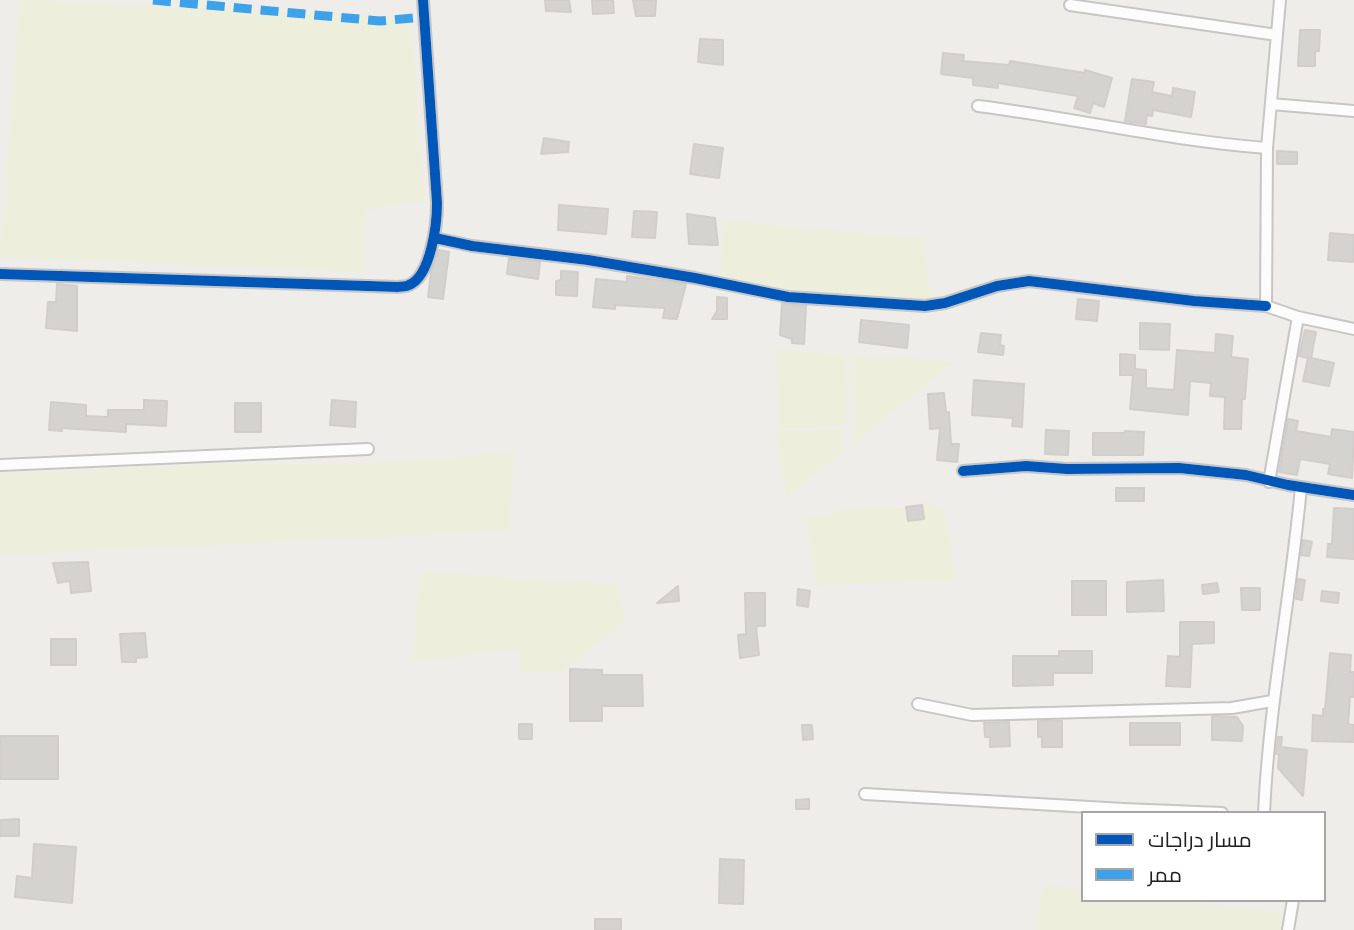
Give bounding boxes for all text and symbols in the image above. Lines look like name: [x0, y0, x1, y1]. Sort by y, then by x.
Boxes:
legend: [1081, 811, 1326, 902]
text: مسار دراجات: [1148, 825, 1252, 854]
text: ممر: [1148, 860, 1182, 889]

